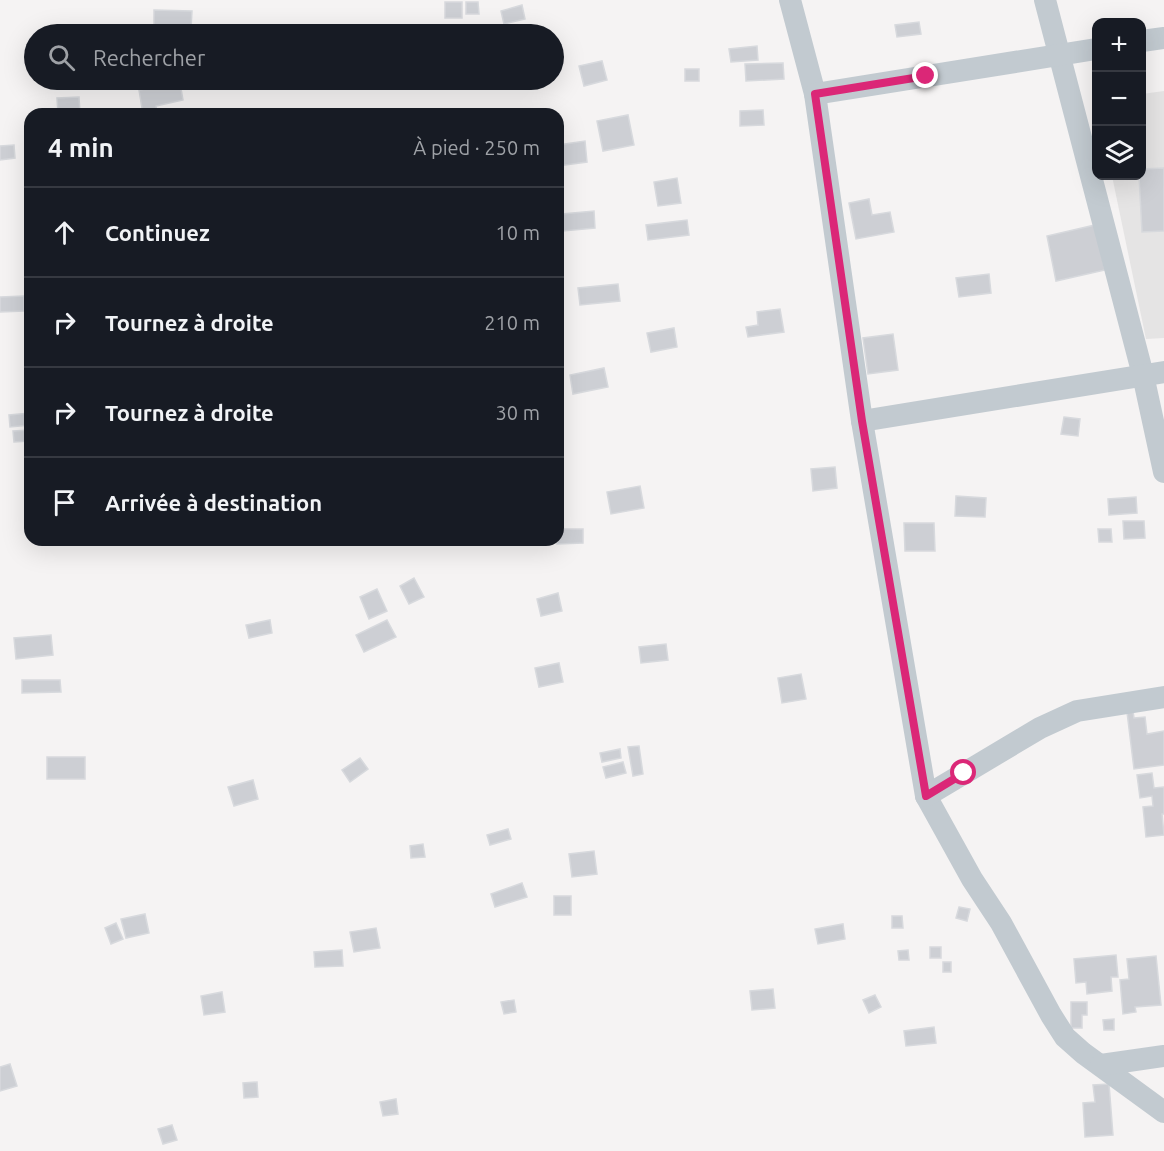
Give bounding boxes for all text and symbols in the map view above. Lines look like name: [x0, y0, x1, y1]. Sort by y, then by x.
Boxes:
map controls: [1092, 18, 1146, 180]
button: +: [1092, 18, 1146, 72]
search box: [24, 24, 564, 90]
icon: search: [45, 41, 78, 74]
text: Rechercher: [93, 45, 205, 70]
route end: [912, 62, 938, 88]
button: −: [1092, 72, 1146, 126]
button: layers: [1092, 126, 1146, 180]
text: 4 min: [48, 133, 114, 162]
text: À pied · 250 m: [413, 136, 540, 159]
icon: ahead: [48, 216, 81, 249]
text: Continuez: [105, 220, 210, 245]
text: 10 m: [496, 221, 540, 244]
icon: right: [48, 306, 81, 339]
text: Tournez à droite: [105, 310, 274, 335]
text: 210 m: [484, 311, 540, 334]
icon: right: [48, 396, 81, 429]
text: Tournez à droite: [105, 400, 274, 425]
text: 30 m: [496, 401, 540, 424]
icon: arrive: [48, 486, 81, 519]
text: Arrivée à destination: [105, 490, 322, 515]
route start: [950, 759, 976, 785]

